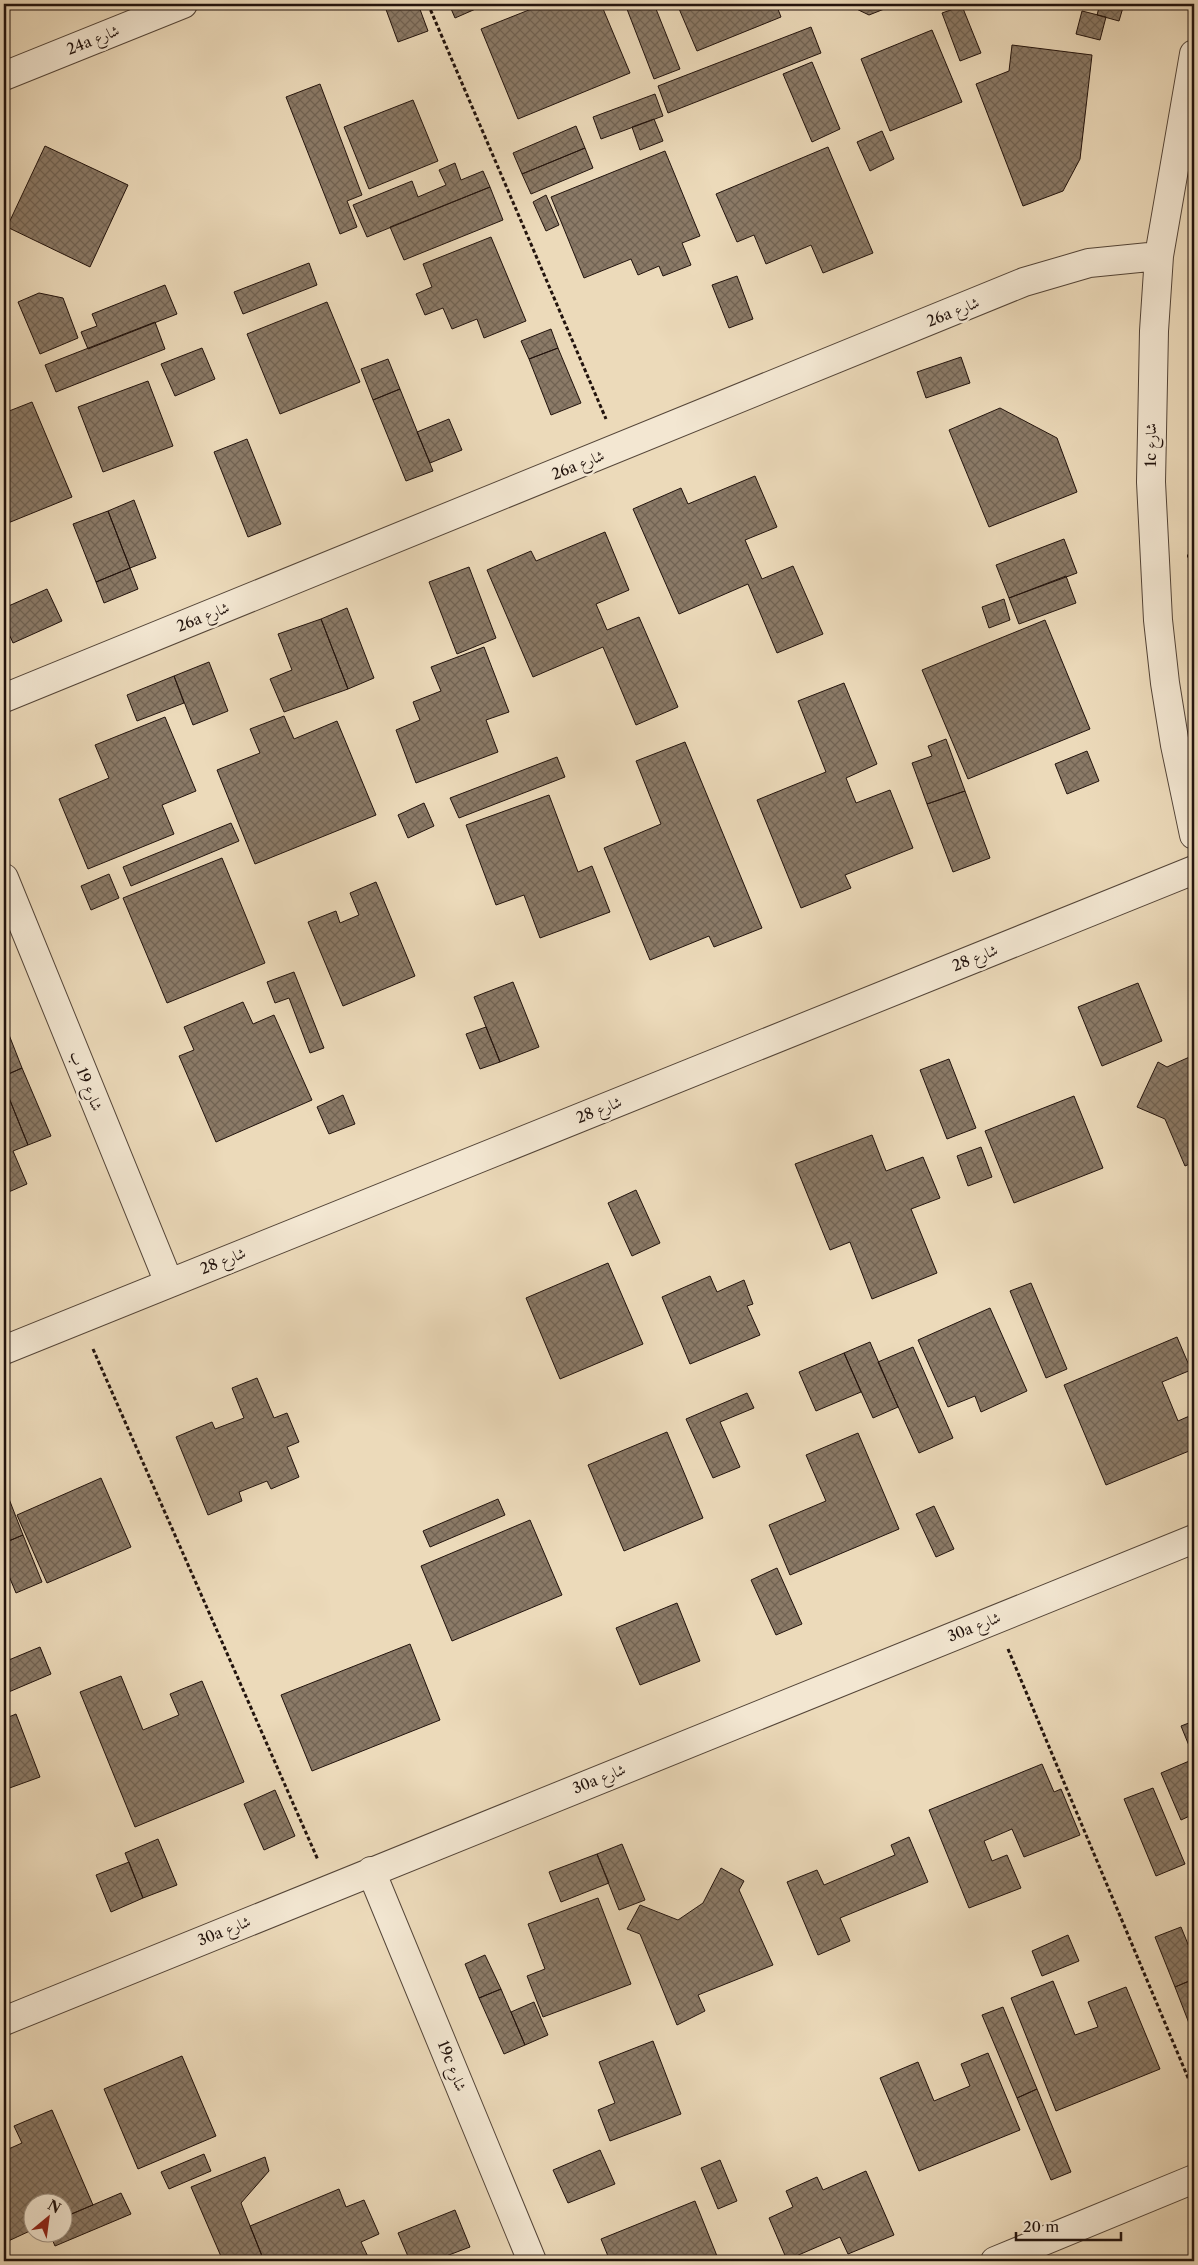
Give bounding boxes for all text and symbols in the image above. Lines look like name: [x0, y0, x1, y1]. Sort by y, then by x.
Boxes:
street label: 24a شارع: [64, 20, 123, 62]
street label: 26a شارع: [924, 292, 983, 334]
street label: 1c شارع: [1141, 423, 1164, 467]
street label: 26a شارع: [549, 445, 608, 487]
street label: 26a شارع: [174, 597, 233, 639]
street label: شارع 28: [949, 940, 1002, 979]
street label: شارع 19 ب: [62, 1048, 107, 1115]
street label: شارع 28: [573, 1092, 626, 1131]
street label: شارع 28: [197, 1243, 250, 1282]
street label: 30a شارع: [945, 1607, 1005, 1649]
street label: 30a شارع: [570, 1759, 630, 1801]
street label: 30a شارع: [195, 1911, 255, 1953]
street label: 19c شارع: [430, 2038, 471, 2095]
north arrow: [22, 2192, 72, 2242]
text: N: [45, 2196, 64, 2217]
scale bar: [1016, 2210, 1120, 2242]
text: 20 m: [1023, 2217, 1059, 2236]

